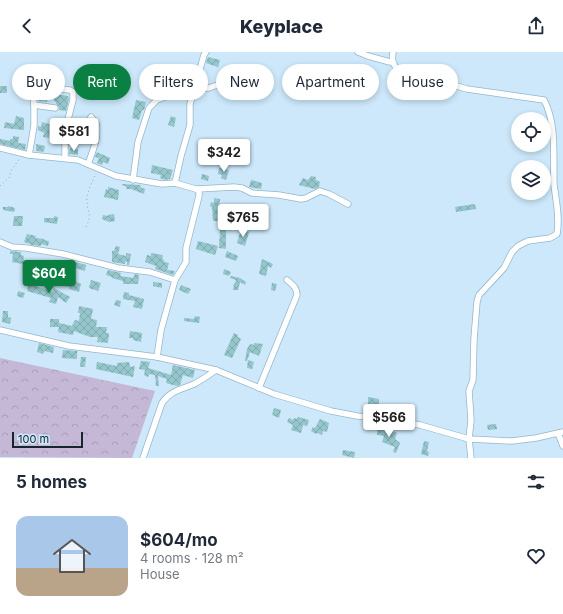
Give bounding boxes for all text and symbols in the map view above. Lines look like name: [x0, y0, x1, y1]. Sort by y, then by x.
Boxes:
icon: back: [16, 15, 38, 37]
icon: share: [525, 15, 547, 37]
text: Keyplace: [240, 16, 323, 37]
chip: Buy: [12, 64, 65, 100]
chip: Rent: [73, 64, 131, 100]
chip: Filters: [139, 64, 208, 100]
chip: New: [216, 64, 274, 100]
chip: Apartment: [282, 64, 379, 100]
chip: House: [387, 64, 458, 100]
map controls: [511, 112, 551, 200]
button: locate: [511, 112, 551, 152]
pin: $581: [50, 118, 98, 152]
text: $581: [59, 123, 89, 139]
pin: $342: [200, 139, 248, 173]
text: $342: [207, 144, 241, 160]
button: layers: [511, 160, 551, 200]
pin: $765: [219, 204, 267, 238]
text: $765: [227, 209, 259, 225]
pin: $604: [25, 260, 73, 294]
text: $604: [32, 265, 66, 281]
pin: $566: [365, 404, 413, 438]
text: $566: [372, 409, 406, 425]
scale bar: [12, 430, 83, 449]
text: 100 m: [18, 432, 49, 446]
icon: filters: [525, 471, 547, 493]
text: 5 homes: [16, 472, 87, 492]
text: $604/mo: [140, 530, 218, 550]
icon: home: [48, 532, 96, 580]
icon: heart: [525, 545, 547, 567]
text: 4 rooms · 128 m²: [140, 550, 244, 566]
text: House: [140, 566, 180, 582]

